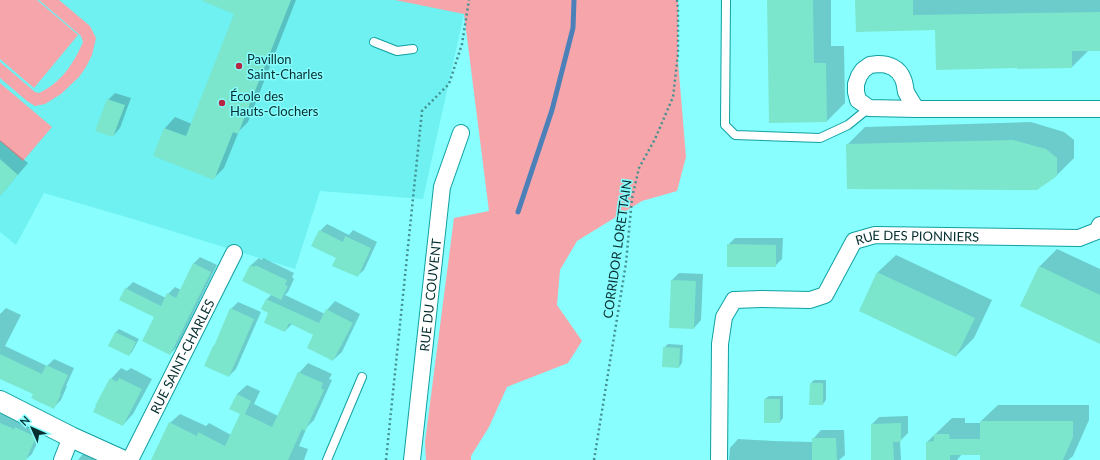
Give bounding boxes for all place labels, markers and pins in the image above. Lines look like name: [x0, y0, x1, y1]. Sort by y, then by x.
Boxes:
place label: Pavillon Saint-Charles: [247, 51, 323, 82]
marker: Pavillon Saint-Charles: [234, 61, 244, 71]
place label: École des Hauts-Clochers: [230, 88, 319, 119]
marker: École des Hauts-Clochers: [217, 98, 227, 108]

